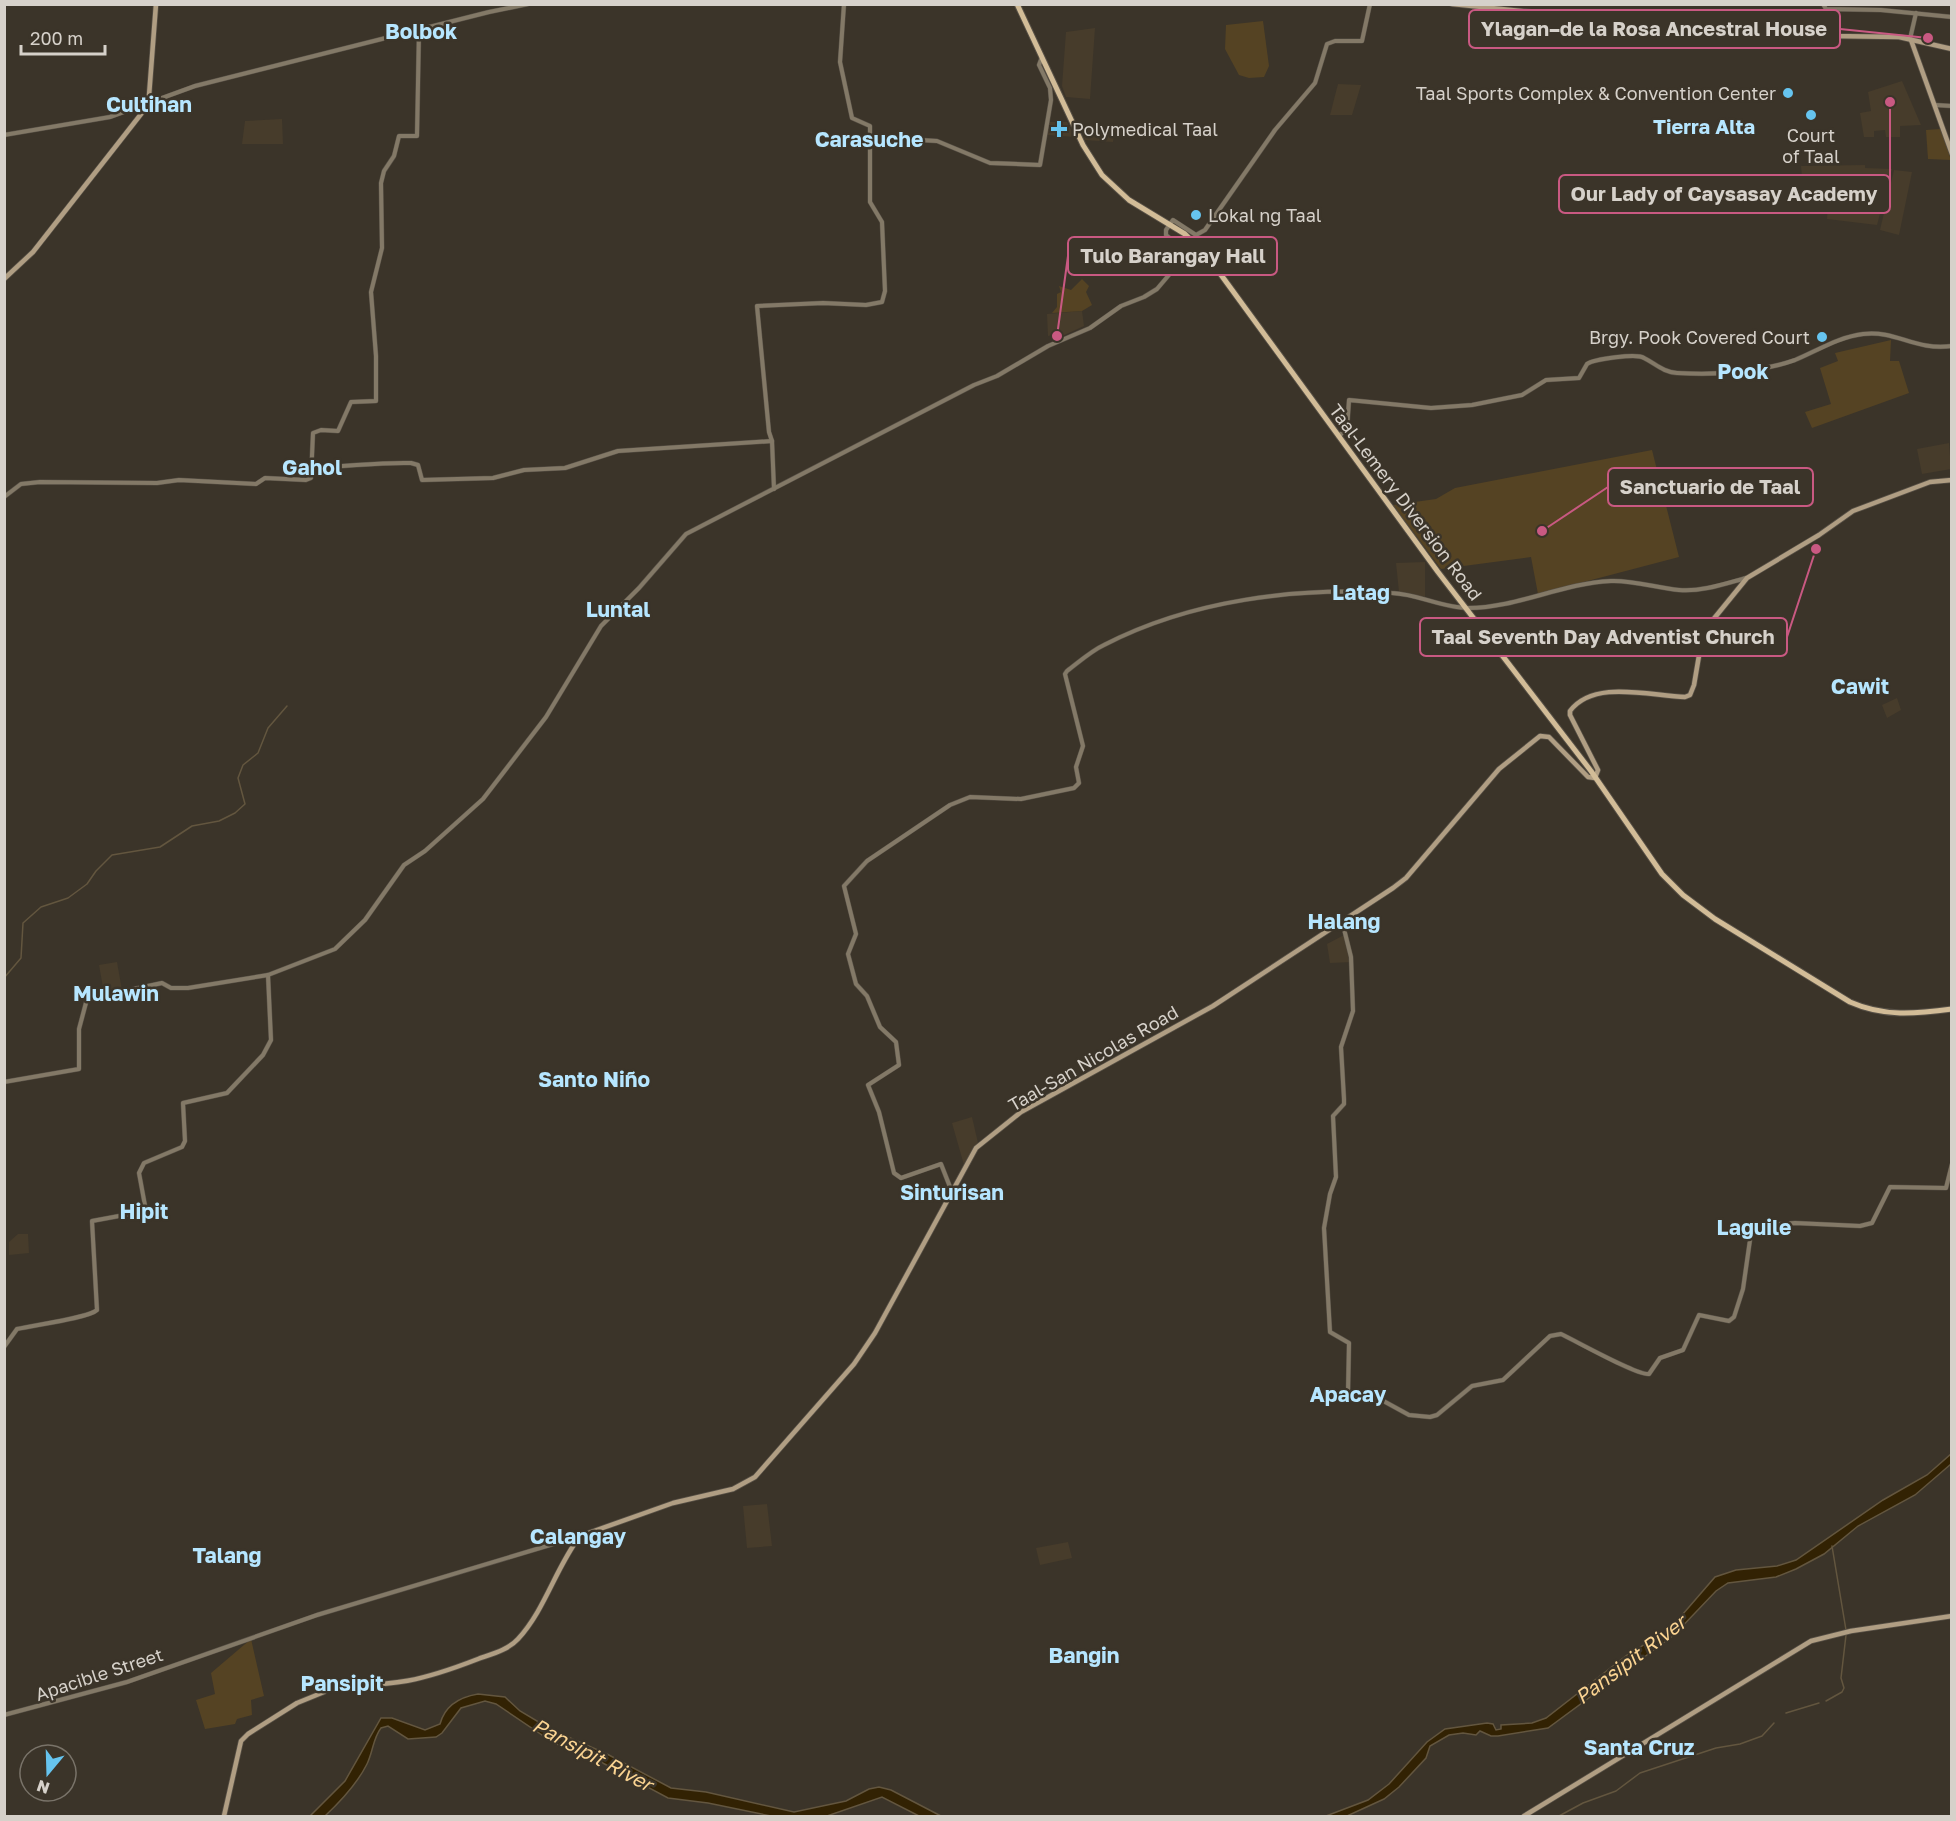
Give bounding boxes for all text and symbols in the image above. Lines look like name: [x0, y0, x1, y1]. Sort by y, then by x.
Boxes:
callout: Ylagan–de la Rosa Ancestral House: [1469, 10, 1840, 48]
text: Ylagan–de la Rosa Ancestral House: [1481, 16, 1827, 40]
scale bar: [21, 18, 105, 56]
district label: Bolbok: [385, 18, 457, 44]
text: 200 m: [30, 27, 83, 49]
place label: Taal Sports Complex & Convention Center: [1416, 82, 1776, 104]
marker: Taal Sports Complex & Convention Center: [1781, 86, 1795, 100]
district label: Cultihan: [106, 91, 192, 117]
marker: Court of Taal: [1804, 108, 1818, 122]
district label: Tierra Alta: [1653, 114, 1755, 138]
place label: Polymedical Taal: [1072, 118, 1218, 140]
marker: Polymedical Taal: [1050, 120, 1068, 138]
place label: Court of Taal: [1782, 124, 1840, 167]
district label: Carasuche: [815, 126, 923, 152]
callout: Our Lady of Caysasay Academy: [1559, 175, 1890, 213]
text: Our Lady of Caysasay Academy: [1571, 181, 1877, 205]
place label: Lokal ng Taal: [1208, 204, 1322, 226]
marker: Lokal ng Taal: [1189, 208, 1203, 222]
callout: Tulo Barangay Hall: [1068, 237, 1277, 275]
text: Tulo Barangay Hall: [1080, 243, 1266, 267]
place label: Brgy. Pook Covered Court: [1589, 326, 1810, 348]
marker: Brgy. Pook Covered Court: [1815, 330, 1829, 344]
district label: Pook: [1717, 358, 1769, 384]
street label: Taal-Lemery Diversion Road: [1325, 399, 1487, 605]
district label: Gahol: [282, 454, 342, 480]
callout: Sanctuario de Taal: [1608, 468, 1813, 506]
text: Sanctuario de Taal: [1620, 474, 1801, 498]
district label: Latag: [1332, 579, 1390, 605]
district label: Luntal: [586, 596, 650, 622]
callout: Taal Seventh Day Adventist Church: [1420, 618, 1787, 656]
text: Taal Seventh Day Adventist Church: [1432, 624, 1774, 648]
district label: Cawit: [1831, 673, 1889, 699]
district label: Halang: [1308, 908, 1380, 934]
district label: Mulawin: [73, 980, 159, 1006]
street label: Taal-San Nicolas Road: [1004, 1000, 1182, 1116]
district label: Santo Niño: [538, 1066, 650, 1092]
district label: Sinturisan: [900, 1179, 1004, 1205]
district label: Hipit: [120, 1198, 168, 1224]
district label: Laguile: [1717, 1214, 1791, 1240]
district label: Apacay: [1310, 1381, 1387, 1407]
district label: Calangay: [530, 1523, 627, 1549]
district label: Talang: [193, 1542, 261, 1568]
water label: Pansipit River: [1570, 1608, 1693, 1708]
district label: Bangin: [1048, 1642, 1120, 1668]
street label: Apacible Street: [32, 1643, 166, 1705]
district label: Pansipit: [300, 1670, 384, 1696]
water label: Pansipit River: [529, 1712, 660, 1797]
district label: Santa Cruz: [1583, 1734, 1695, 1760]
north arrow: [18, 1743, 78, 1803]
text: N: [34, 1776, 52, 1799]

